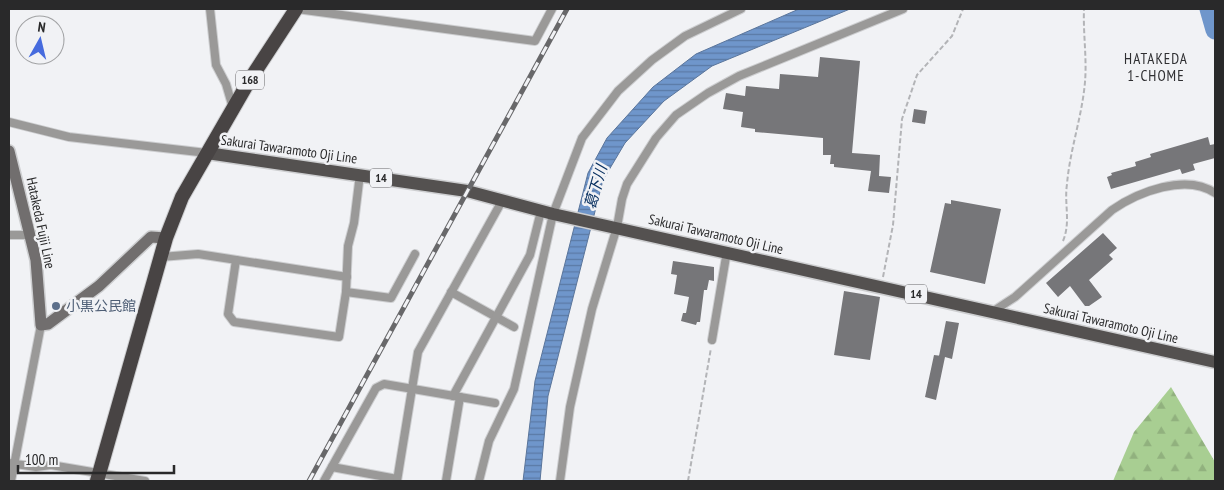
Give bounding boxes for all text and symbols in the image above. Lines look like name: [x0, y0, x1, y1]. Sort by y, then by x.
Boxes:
north arrow: [15, 15, 65, 65]
text: N: [37, 18, 47, 37]
district label: HATAKEDA 1-CHOME: [1124, 49, 1188, 85]
road number: 168: [236, 70, 264, 90]
street label: Sakurai Tawaramoto Oji Line: [220, 131, 359, 168]
water label: 葛下川: [580, 161, 611, 211]
road number: 14: [370, 168, 392, 188]
street label: Hatakeda Fujii Line: [23, 176, 60, 271]
street label: Sakurai Tawaramoto Oji Line: [647, 210, 785, 258]
road number: 14: [905, 284, 927, 304]
place label: 小黒公民館: [66, 297, 136, 315]
street label: Sakurai Tawaramoto Oji Line: [1042, 299, 1180, 347]
marker: 小黒公民館: [50, 300, 62, 312]
scale bar: [18, 442, 174, 474]
text: 100 m: [25, 450, 58, 469]

